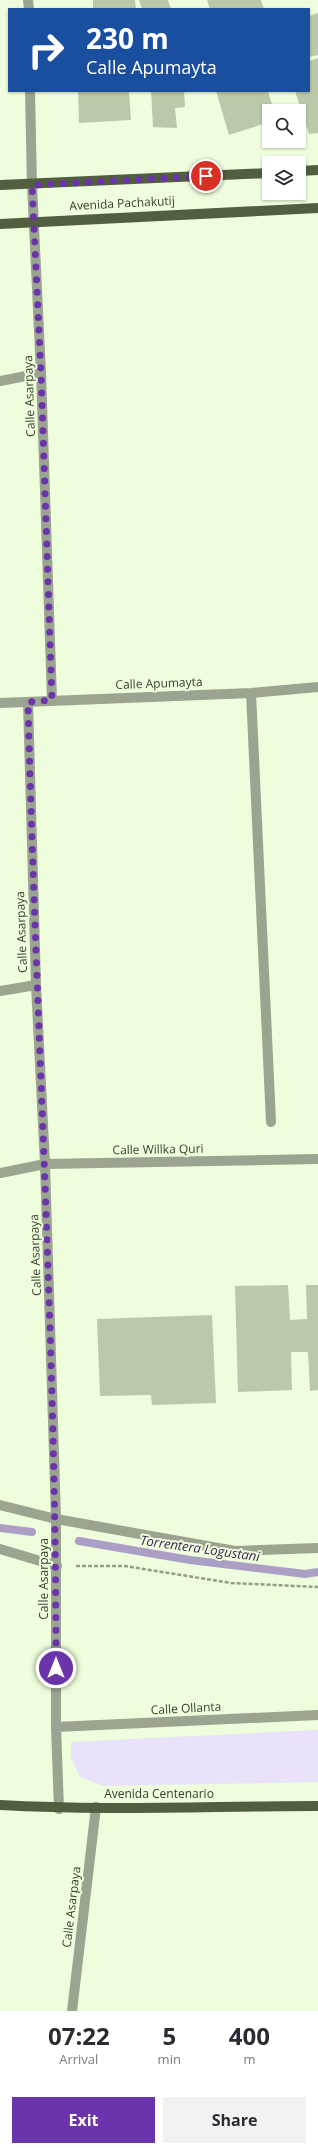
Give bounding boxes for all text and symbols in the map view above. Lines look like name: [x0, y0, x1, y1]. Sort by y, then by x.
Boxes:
text: 230 m: [86, 19, 169, 57]
icon: right: [20, 24, 72, 76]
text: Calle Apumayta: [86, 55, 217, 79]
map controls: [262, 104, 306, 200]
button: search: [262, 104, 306, 148]
button: layers: [262, 156, 306, 200]
pin: [189, 159, 223, 193]
icon: arrive: [195, 165, 217, 187]
street label: Avenida Pachakutij: [69, 192, 175, 214]
street label: Calle Asarpaya: [19, 355, 39, 437]
street label: Calle Apumayta: [115, 673, 203, 693]
street label: Calle Asarpaya: [11, 891, 31, 973]
street label: Calle Willka Quri: [112, 1140, 204, 1158]
street label: Calle Asarpaya: [25, 1214, 45, 1296]
water label: Torrentera Logustani: [139, 1531, 262, 1565]
street label: Calle Asarpaya: [35, 1538, 52, 1620]
position arrow: [35, 1647, 77, 1689]
street label: Calle Ollanta: [150, 1698, 222, 1718]
street label: Avenida Centenario: [104, 1785, 214, 1802]
street label: Calle Asarpaya: [58, 1865, 84, 1949]
text: 07:22: [48, 2019, 110, 2052]
text: 5: [162, 2019, 176, 2052]
text: 400: [229, 2019, 270, 2052]
text: Arrival: [59, 2050, 98, 2068]
text: min: [158, 2050, 181, 2068]
text: m: [243, 2050, 255, 2068]
button: Exit: [12, 2097, 155, 2143]
button: Share: [163, 2097, 306, 2143]

